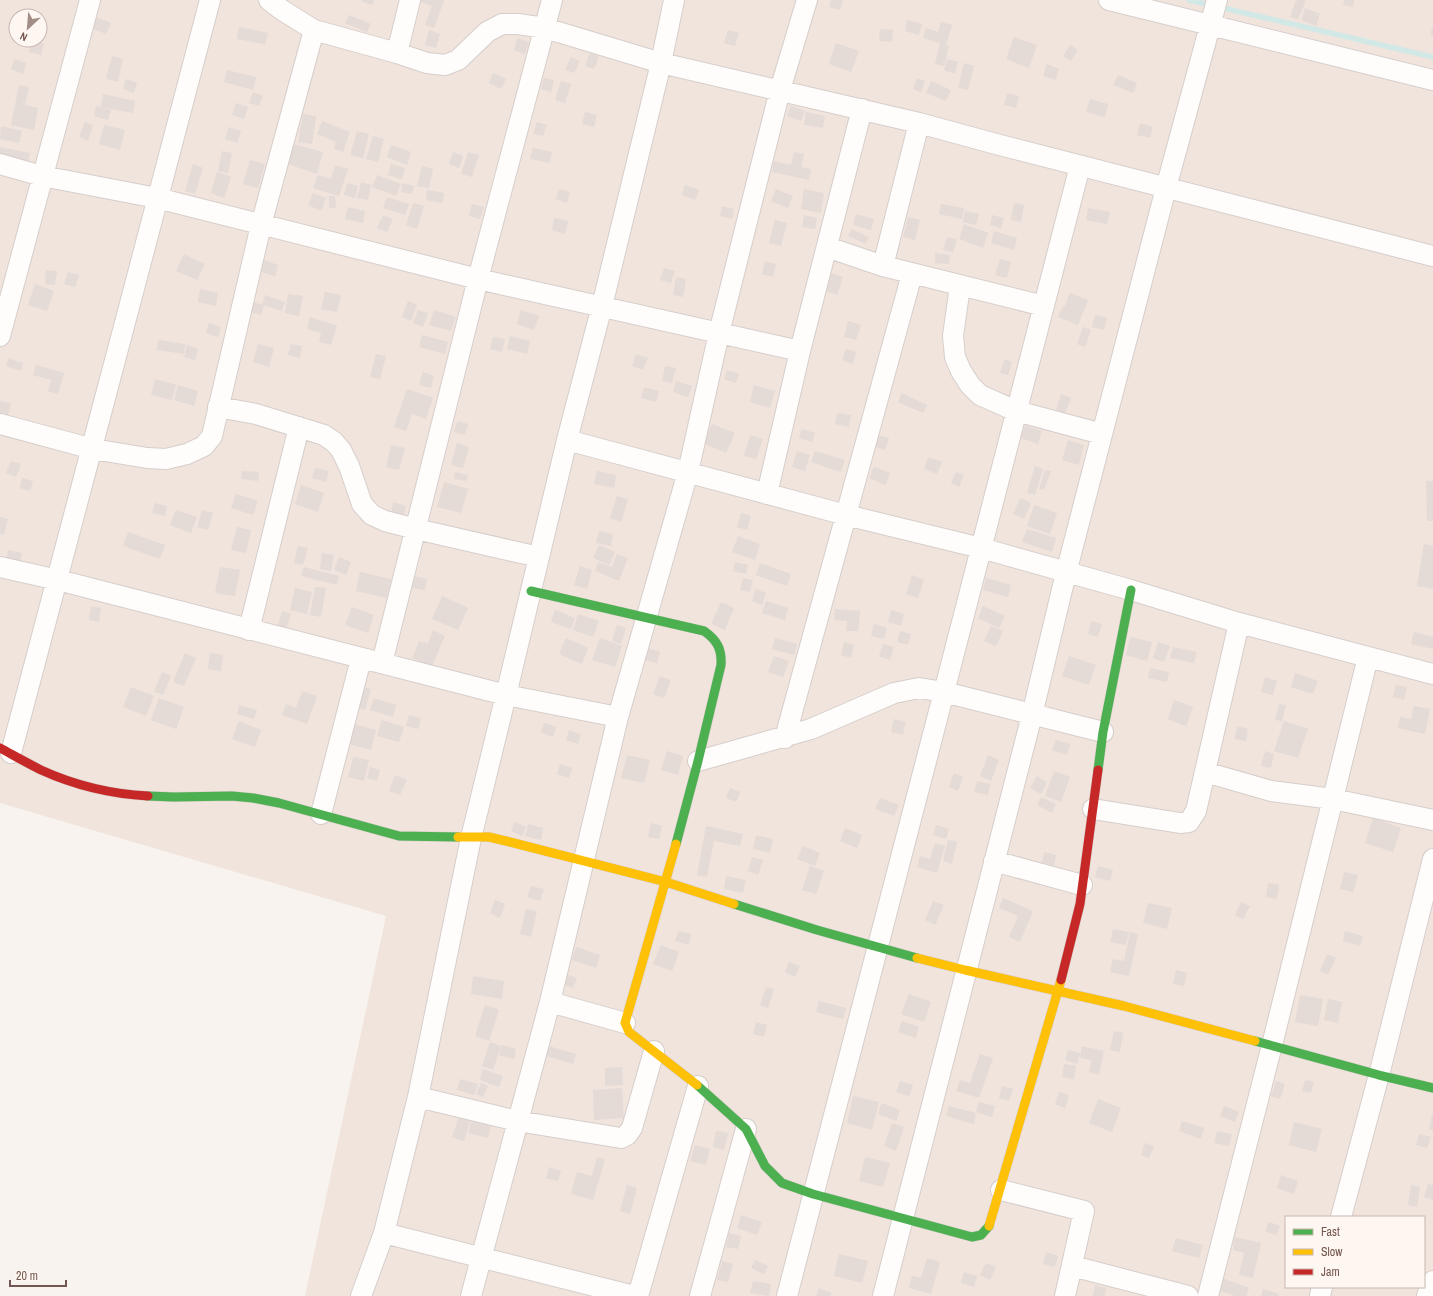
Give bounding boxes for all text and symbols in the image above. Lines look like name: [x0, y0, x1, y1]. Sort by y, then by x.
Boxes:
north arrow: [8, 8, 48, 48]
text: N: [18, 29, 30, 45]
legend: [1285, 1216, 1425, 1288]
text: Fast: [1321, 1224, 1340, 1240]
text: Slow: [1321, 1244, 1343, 1260]
scale bar: [10, 1262, 66, 1288]
text: Jam: [1321, 1264, 1340, 1280]
text: 20 m: [16, 1268, 38, 1284]

